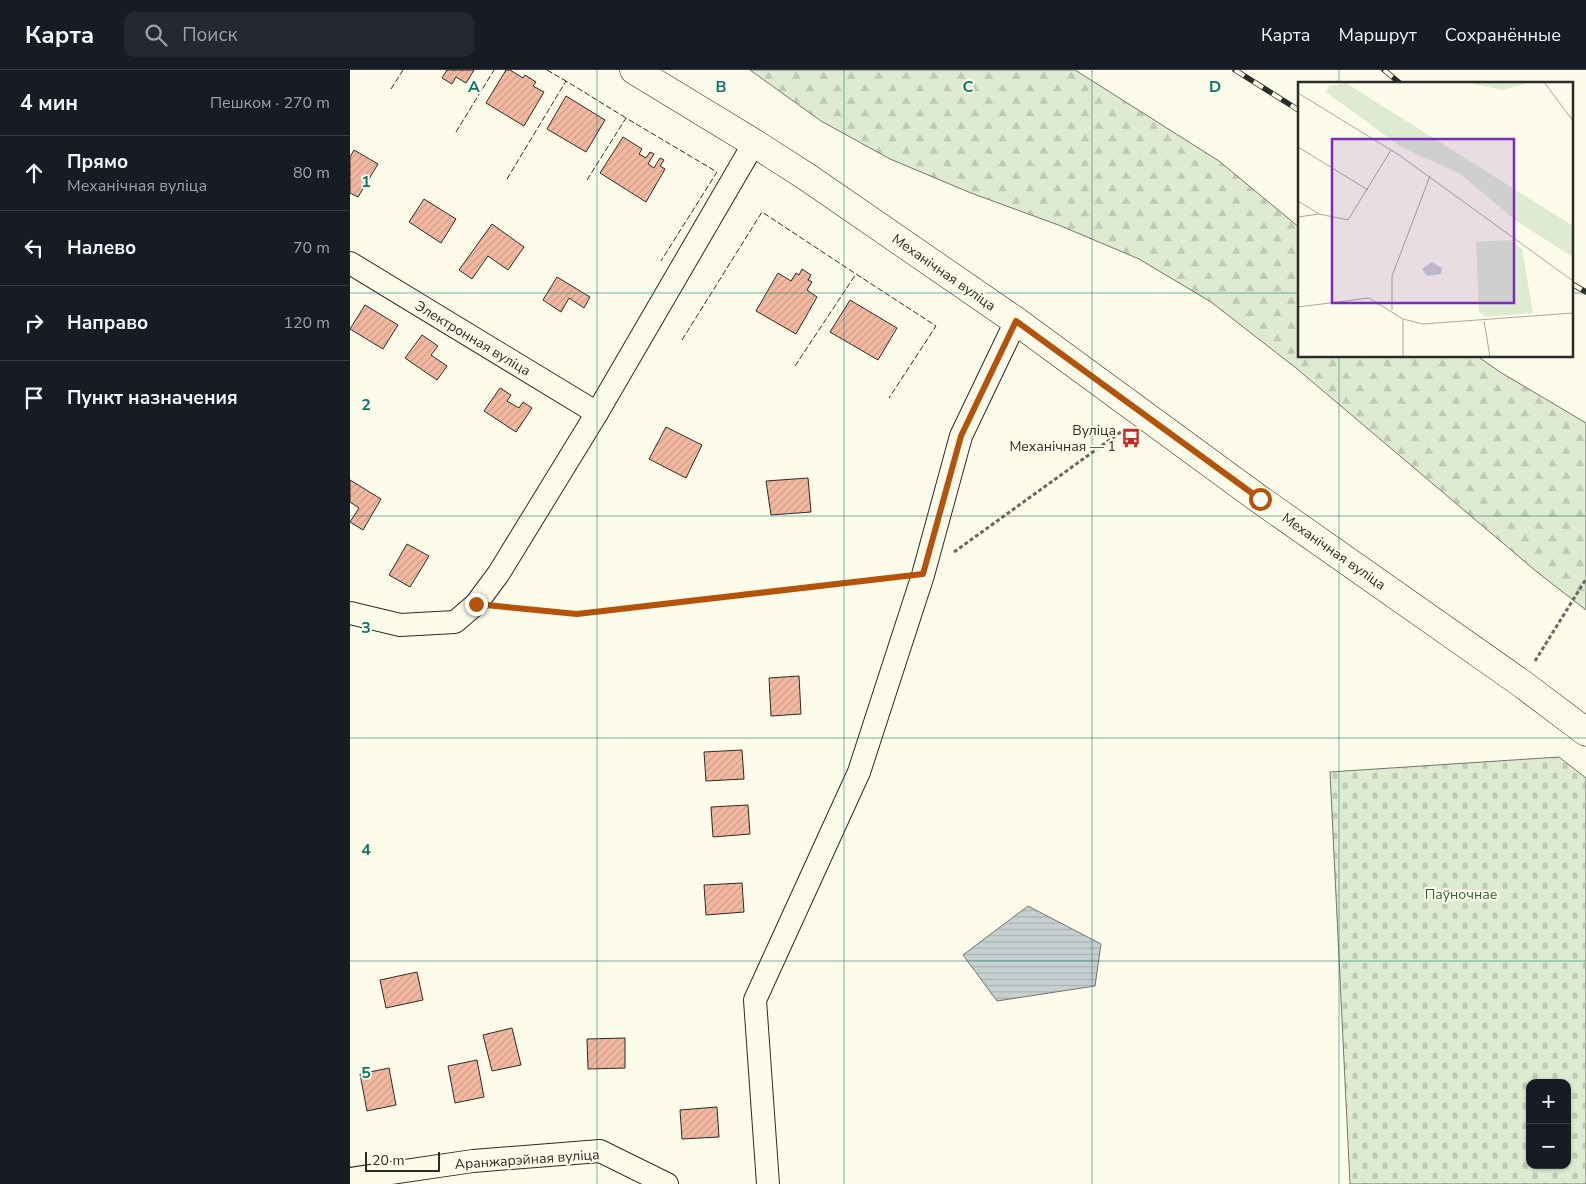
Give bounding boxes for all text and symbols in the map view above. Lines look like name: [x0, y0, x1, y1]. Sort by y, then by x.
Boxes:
search box: [124, 12, 474, 57]
text: Карта: [25, 19, 94, 51]
icon: search: [142, 21, 170, 49]
text: Поиск: [182, 22, 237, 48]
text: Карта: [1261, 23, 1311, 47]
text: Маршрут: [1339, 23, 1417, 47]
text: Сохранённые: [1445, 23, 1561, 47]
text: A: [468, 76, 480, 98]
text: B: [715, 76, 727, 98]
text: C: [963, 76, 974, 98]
text: D: [1209, 76, 1221, 98]
inset map: [1298, 82, 1574, 358]
text: 4 мин: [20, 89, 78, 117]
text: Пешком · 270 m: [210, 92, 330, 114]
text: Прямо: [67, 149, 128, 175]
icon: ahead: [20, 159, 48, 187]
text: 80 m: [293, 162, 330, 184]
text: 1: [361, 171, 371, 193]
text: Механічная вуліца: [67, 175, 207, 197]
street label: Механічная вуліца: [888, 229, 999, 315]
icon: left: [20, 234, 48, 262]
text: Налево: [67, 235, 136, 261]
text: 70 m: [293, 237, 330, 259]
street label: Электронная вуліца: [411, 296, 534, 381]
icon: right: [20, 309, 48, 337]
text: Направо: [67, 310, 148, 336]
text: 120 m: [283, 312, 330, 334]
icon: arrive: [20, 384, 48, 412]
text: Пункт назначения: [67, 385, 238, 411]
text: 2: [361, 394, 371, 416]
place label: Вуліца Механічная — 1: [1009, 421, 1116, 456]
bus stop icon: Вуліца Механічная — 1: [1120, 427, 1142, 449]
route start: [1249, 488, 1272, 511]
street label: Механічная вуліца: [1278, 508, 1389, 594]
route end: [465, 593, 488, 616]
text: 3: [361, 617, 371, 639]
text: 4: [361, 839, 371, 861]
park label: Паўночнае: [1425, 885, 1497, 904]
text: 5: [361, 1062, 371, 1084]
map controls: [1526, 1079, 1571, 1169]
button: +: [1526, 1079, 1571, 1124]
button: −: [1526, 1124, 1571, 1169]
street label: Аранжарэйная вуліца: [454, 1145, 600, 1174]
scale bar: [365, 1149, 440, 1172]
text: 20 m: [372, 1151, 404, 1170]

